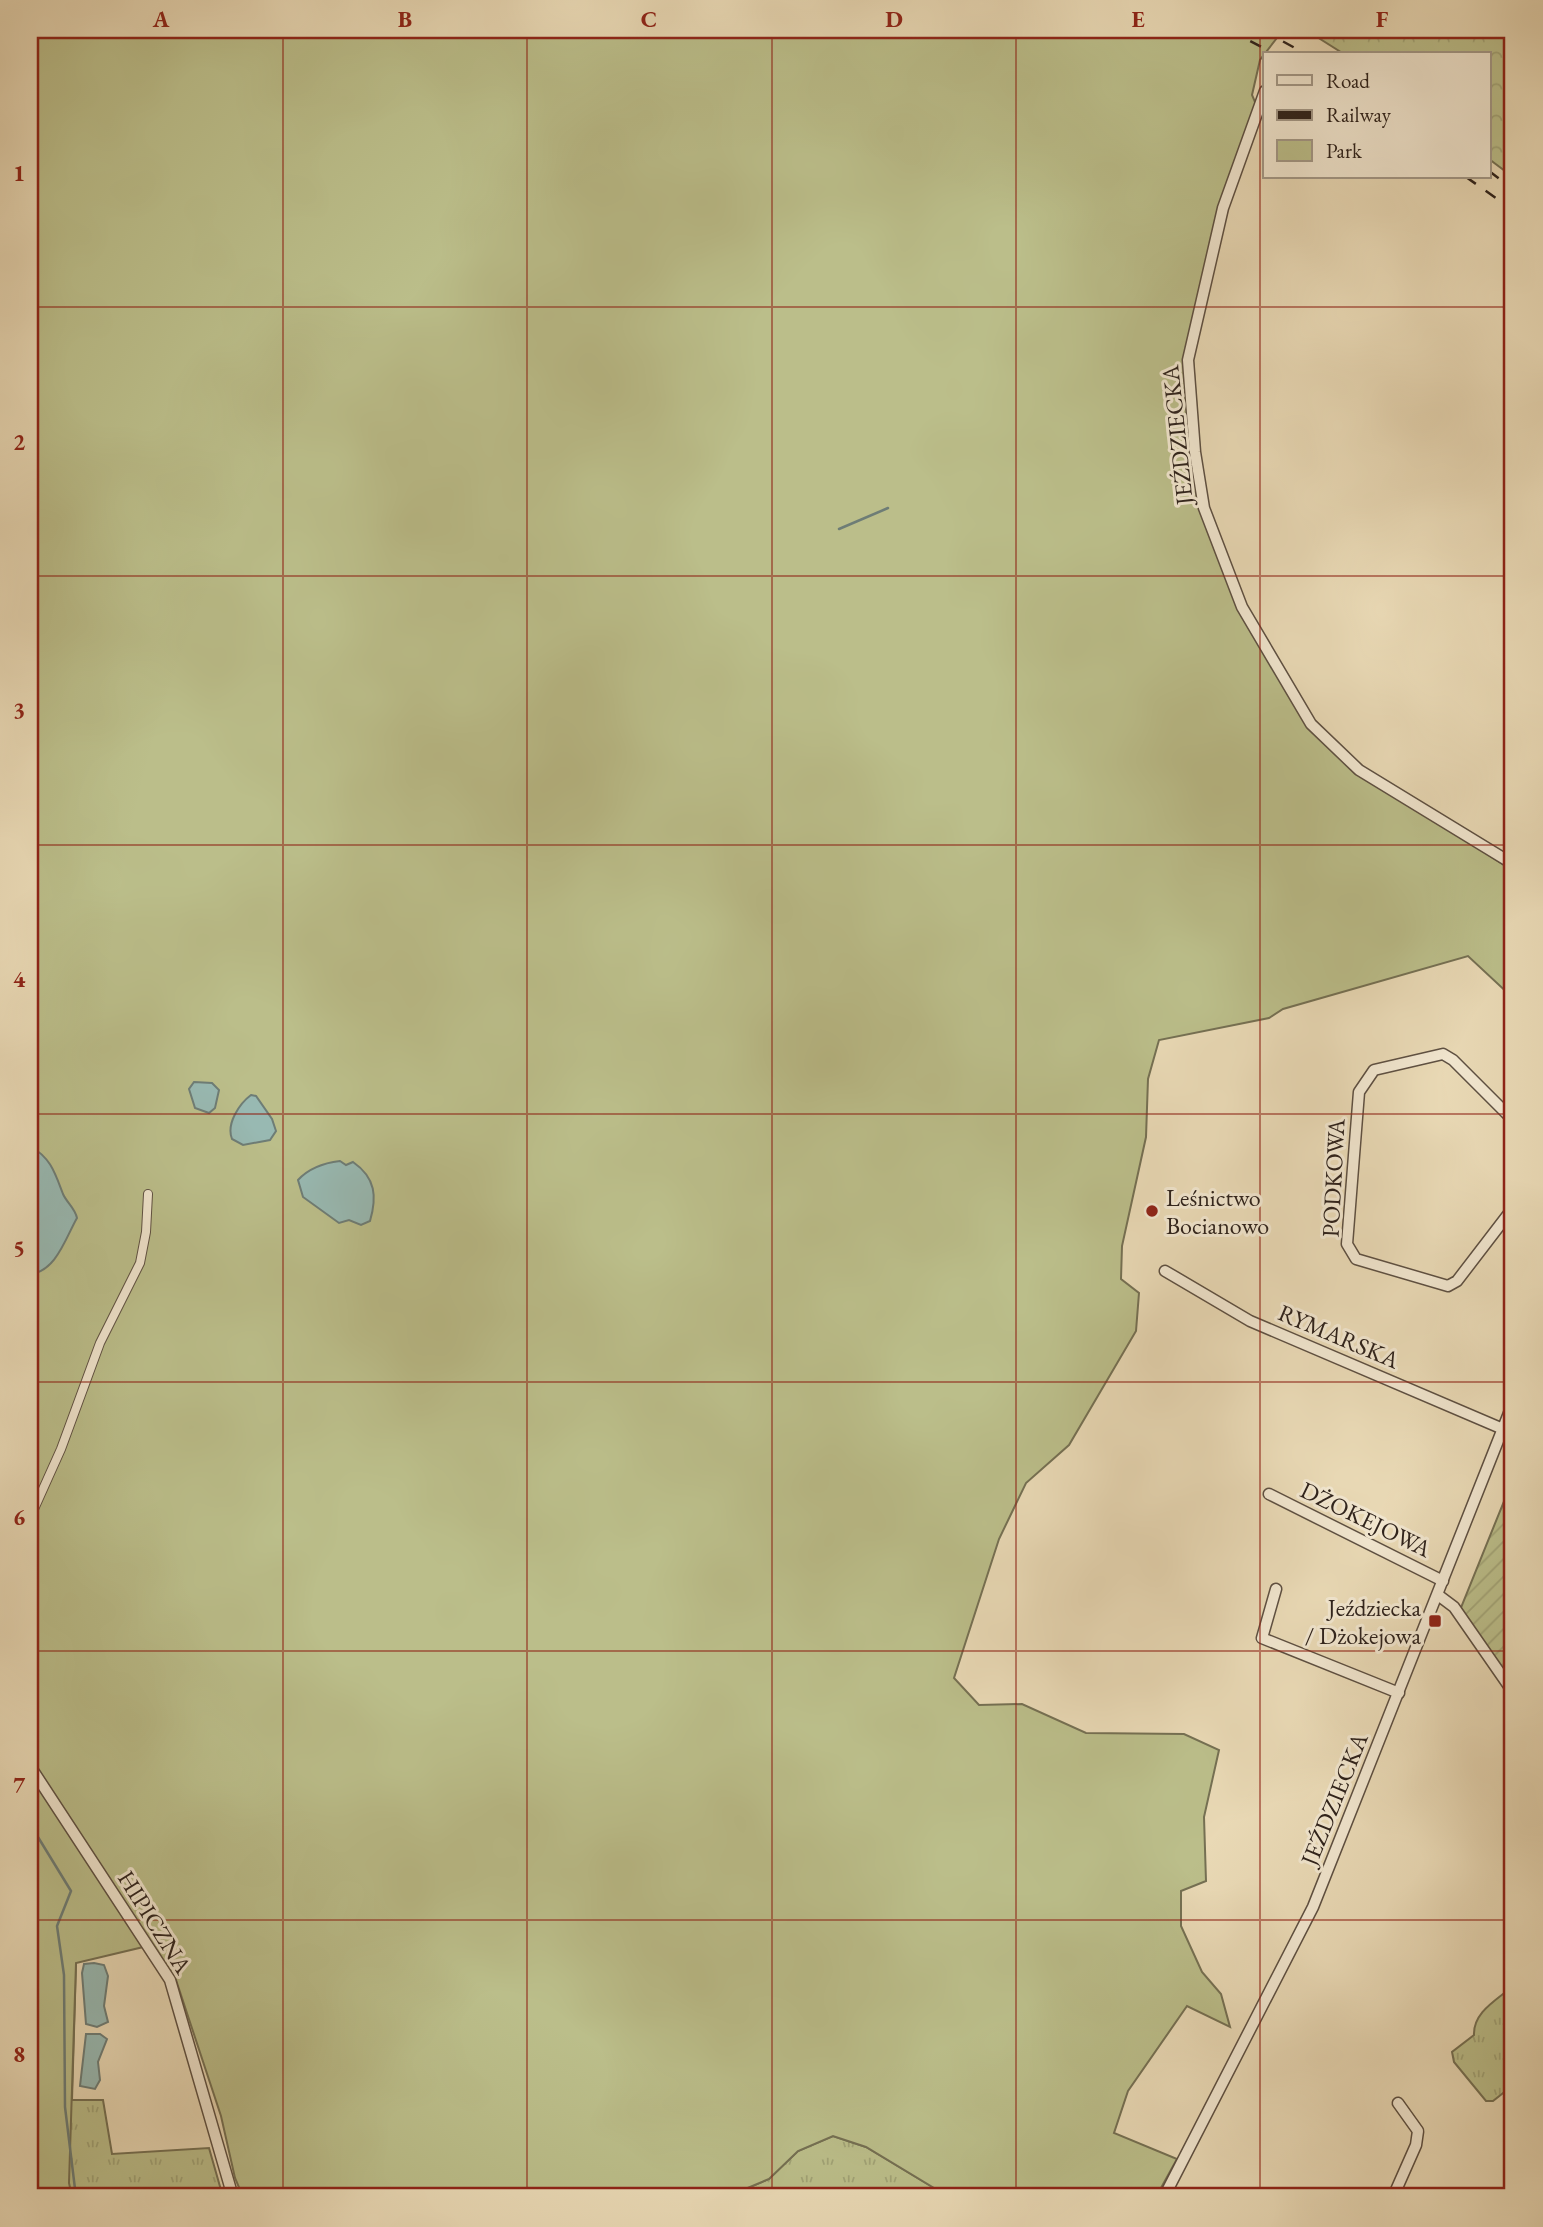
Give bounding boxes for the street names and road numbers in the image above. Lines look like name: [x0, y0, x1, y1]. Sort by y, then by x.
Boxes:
street label: JEŹDZIECKA: [1154, 363, 1200, 508]
street label: PODKOWA: [1314, 1117, 1352, 1238]
street label: RYMARSKA: [1274, 1297, 1405, 1376]
street label: DŻOKEJOWA: [1295, 1474, 1437, 1564]
street label: JEŹDZIECKA: [1293, 1728, 1375, 1872]
street label: HIPICZNA: [111, 1865, 199, 1980]

